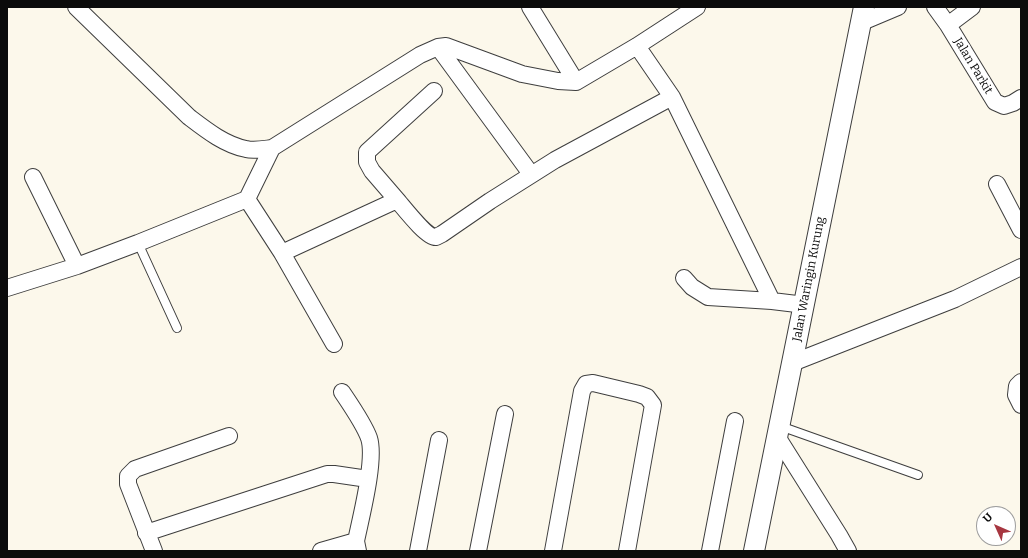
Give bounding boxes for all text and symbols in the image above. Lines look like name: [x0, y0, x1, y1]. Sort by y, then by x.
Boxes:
street label: Jalan Parkit: [951, 35, 995, 97]
street label: Jalan Waringin Kurung: [790, 215, 828, 343]
north arrow: [976, 506, 1016, 546]
text: U: [980, 510, 995, 525]

